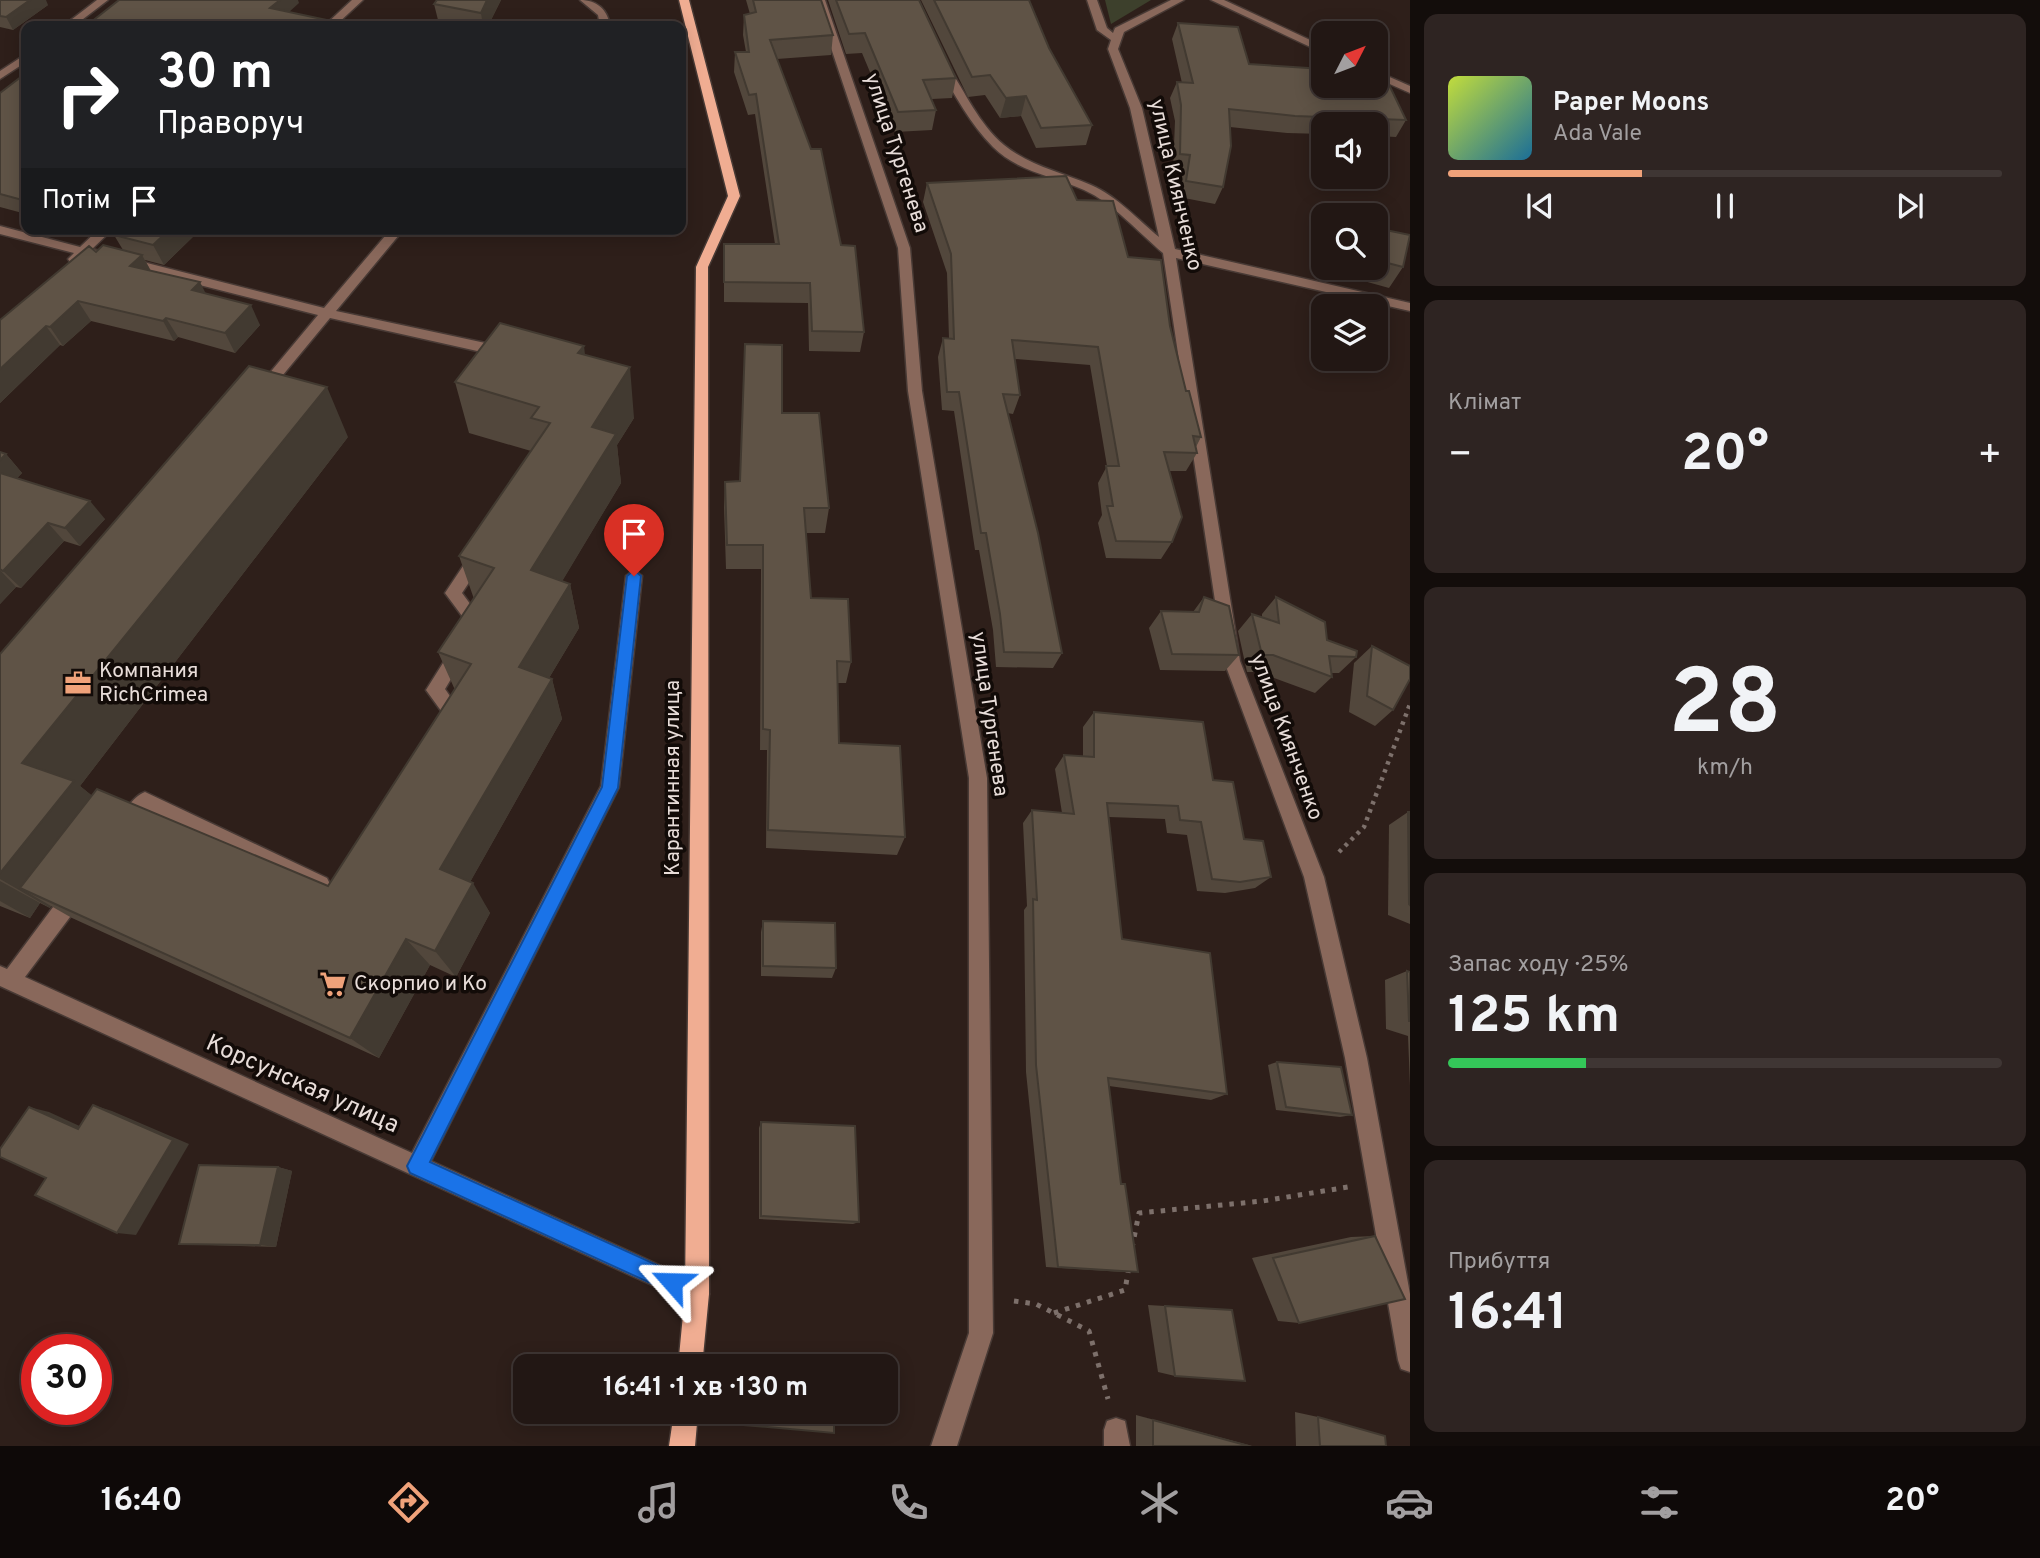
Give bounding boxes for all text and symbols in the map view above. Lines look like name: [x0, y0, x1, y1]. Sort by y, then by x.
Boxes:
north arrow: [1311, 21, 1388, 98]
map controls: [1311, 21, 1388, 371]
text: 30 m: [157, 44, 273, 106]
icon: right: [42, 49, 133, 140]
street label: улица Тургенева: [857, 70, 935, 236]
text: Paper Moons: [1553, 87, 1709, 120]
street label: улица Киянченко: [1142, 96, 1208, 274]
text: Праворуч: [157, 105, 304, 145]
button: sound: [1311, 112, 1388, 189]
text: Ada Vale: [1553, 120, 1642, 149]
icon: arrive: [125, 182, 163, 220]
text: Потім: [42, 185, 111, 218]
icon: previous: [1521, 187, 1559, 225]
icon: pause: [1706, 187, 1744, 225]
icon: next: [1891, 187, 1929, 225]
button: search: [1311, 203, 1388, 280]
button: layers: [1311, 294, 1388, 371]
text: Клімат: [1448, 389, 1521, 418]
text: 20°: [1681, 423, 1769, 489]
text: −: [1448, 432, 1473, 481]
text: +: [1977, 432, 2002, 481]
pin: [604, 504, 664, 576]
icon: arrive: [615, 515, 653, 553]
street label: улица Тургенева: [964, 630, 1014, 798]
street label: улица Киянченко: [1243, 650, 1329, 824]
text: 28: [1669, 651, 1781, 766]
place label: Компания RichCrimea: [99, 658, 208, 709]
office icon: Компания RichCrimea: [63, 668, 93, 698]
street label: Карантинная улица: [660, 680, 687, 876]
text: km/h: [1697, 754, 1753, 783]
text: Запас ходу · 25%: [1448, 951, 1628, 980]
supermarket icon: Скорпио и Ко: [318, 969, 348, 999]
place label: Скорпио и Ко: [354, 971, 487, 998]
text: 125 km: [1448, 985, 1620, 1051]
street label: Корсунская улица: [201, 1029, 403, 1141]
position arrow: [635, 1245, 709, 1319]
text: Прибуття: [1448, 1248, 1550, 1277]
text: 16:41: [1448, 1282, 1568, 1348]
speed limit sign: 30: [21, 1334, 112, 1425]
text: 16:41 · 1 хв · 130 m: [603, 1372, 808, 1405]
icon: directions: [384, 1478, 433, 1527]
icon: music: [634, 1478, 683, 1527]
icon: phone: [884, 1478, 933, 1527]
icon: climate: [1135, 1478, 1184, 1527]
icon: car: [1385, 1478, 1434, 1527]
icon: filters: [1635, 1478, 1684, 1527]
text: 16:40: [101, 1482, 182, 1522]
text: 20°: [1885, 1482, 1939, 1522]

